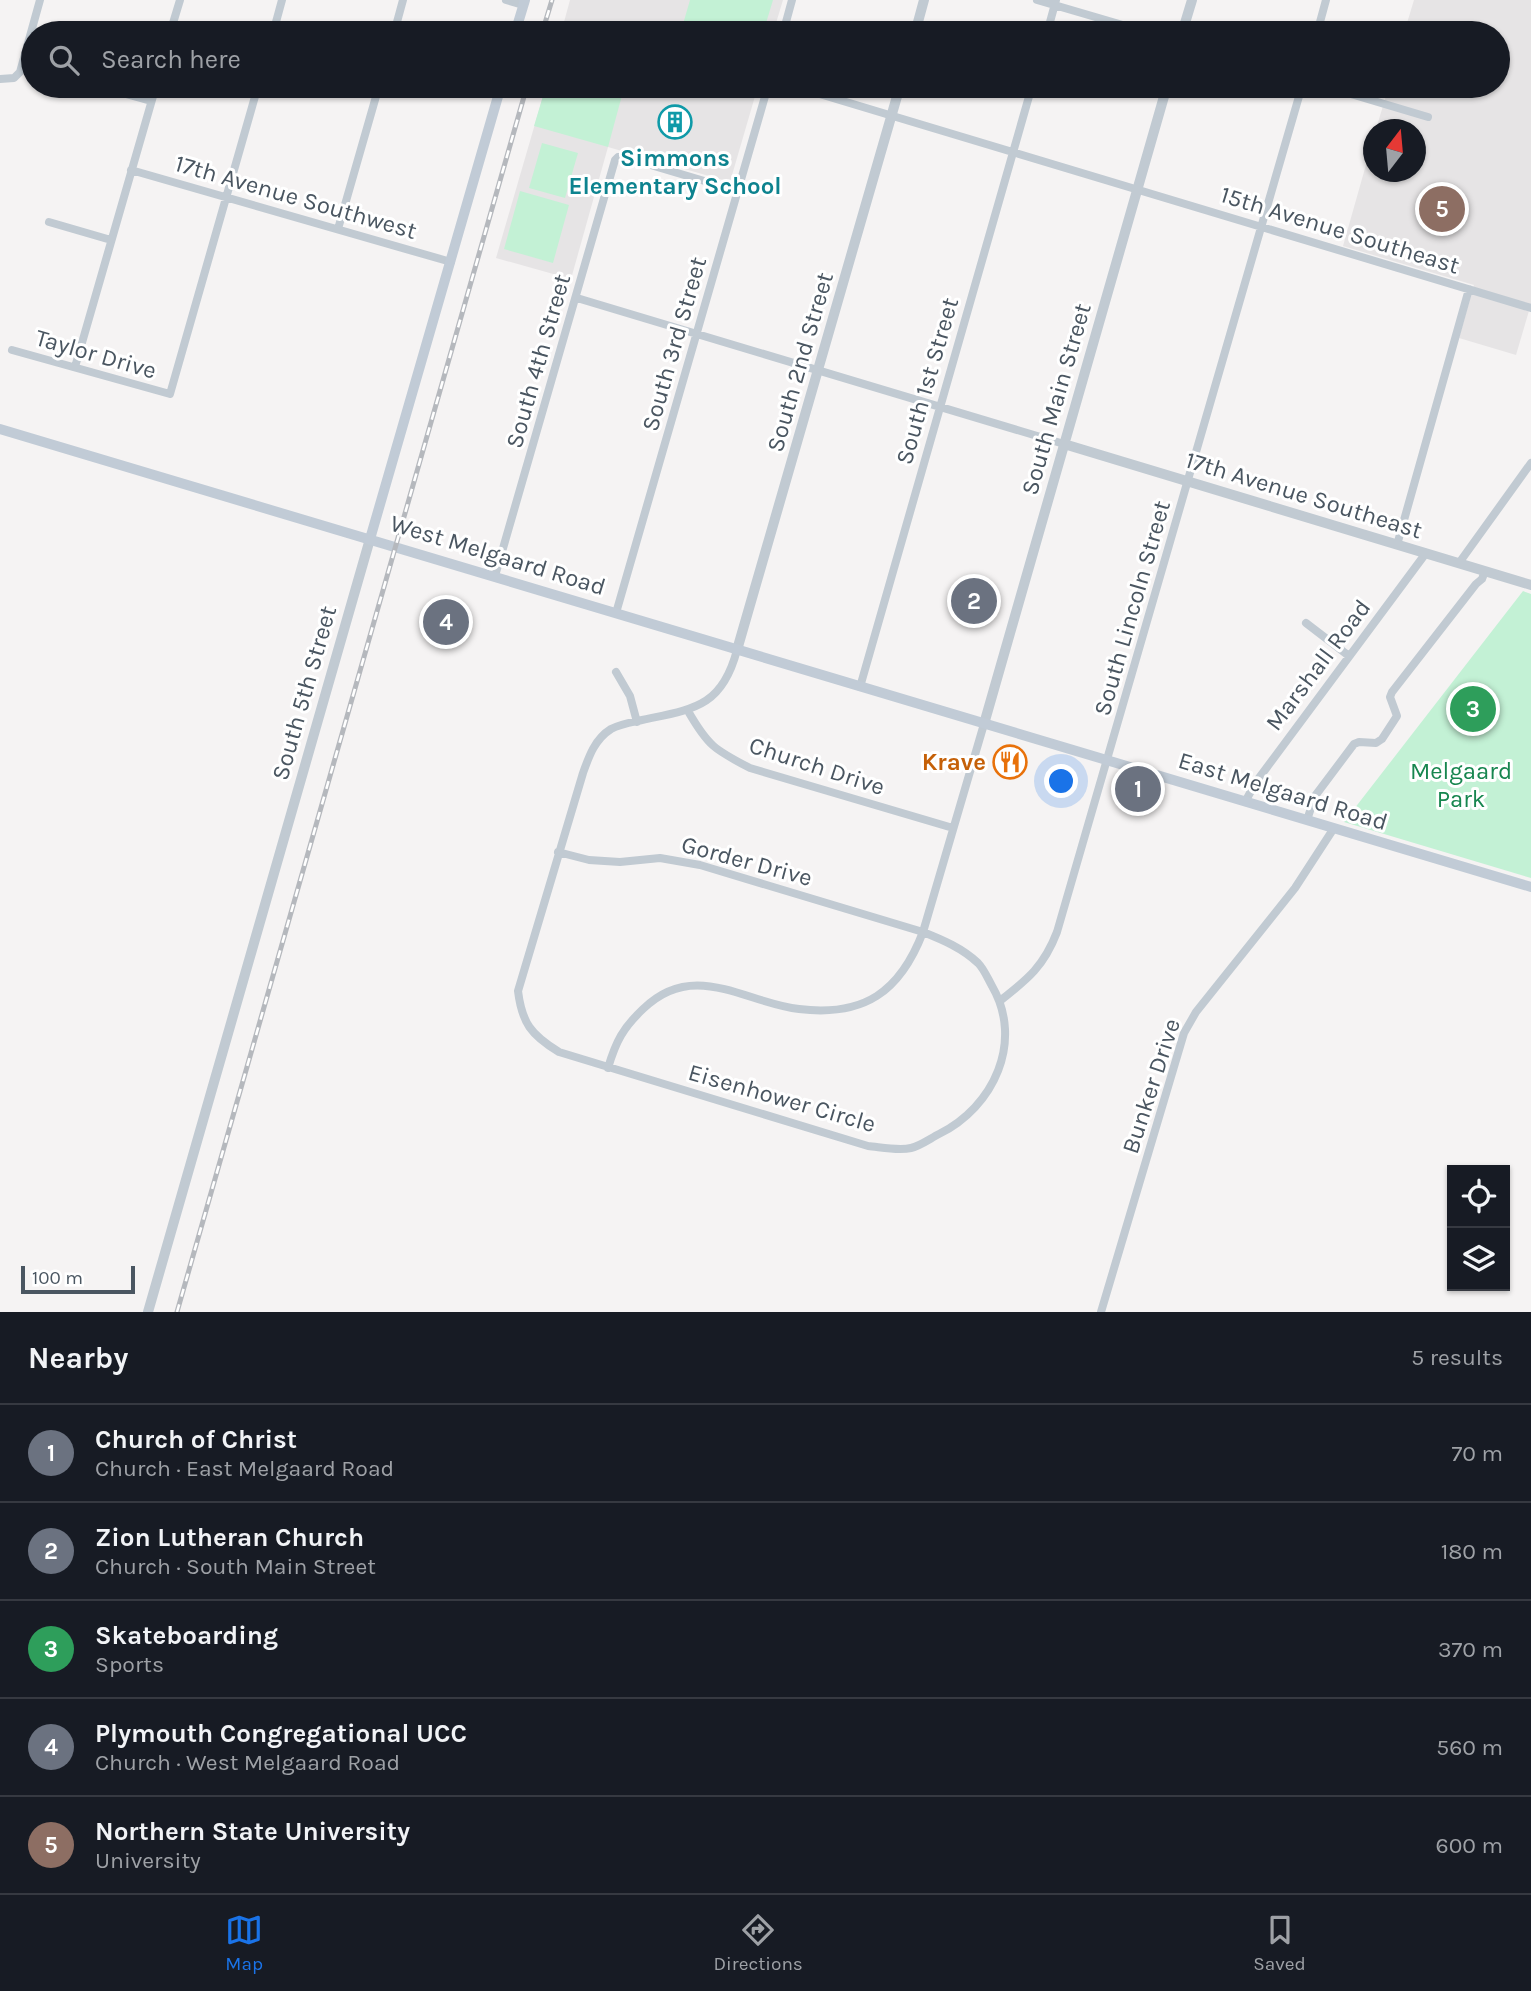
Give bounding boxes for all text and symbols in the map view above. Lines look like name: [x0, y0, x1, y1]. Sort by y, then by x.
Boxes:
search box: [21, 21, 1510, 98]
icon: search: [45, 41, 83, 79]
text: Search here: [101, 44, 241, 75]
building icon: Simmons Elementary School: [656, 103, 694, 141]
north arrow: [1363, 119, 1426, 182]
place label: Simmons Elementary School: [568, 144, 782, 200]
street label: 17th Avenue Southwest: [172, 149, 420, 245]
street label: 15th Avenue Southeast: [1217, 180, 1463, 280]
pin: 5: [1419, 183, 1465, 235]
street label: South 3rd Street: [636, 254, 712, 434]
street label: South 2nd Street: [761, 269, 839, 455]
street label: South 4th Street: [500, 271, 576, 451]
street label: South 1st Street: [890, 294, 964, 468]
street label: South Main Street: [1015, 300, 1097, 498]
street label: Taylor Drive: [32, 323, 160, 385]
street label: 17th Avenue Southeast: [1182, 446, 1426, 544]
street label: South Lincoln Street: [1088, 497, 1176, 719]
street label: West Melgaard Road: [387, 509, 609, 601]
pin: 2: [951, 575, 997, 627]
street label: Marshall Road: [1260, 594, 1376, 736]
pin: 4: [423, 596, 469, 648]
street label: South 5th Street: [266, 603, 342, 783]
pin: 3: [1450, 683, 1496, 735]
street label: Church Drive: [746, 731, 888, 801]
restaurant icon: Krave: [991, 743, 1029, 781]
street label: East Melgaard Road: [1175, 746, 1391, 836]
place label: Krave: [922, 748, 986, 776]
park label: Melgaard Park: [1410, 757, 1512, 813]
pin: 1: [1115, 763, 1161, 815]
your location: [1044, 764, 1078, 798]
street label: Gorder Drive: [679, 830, 815, 892]
street label: Bunker Drive: [1116, 1015, 1186, 1157]
street label: Eisenhower Circle: [685, 1058, 879, 1138]
map controls: [1447, 1165, 1510, 1291]
button: locate: [1447, 1165, 1510, 1228]
button: layers: [1447, 1228, 1510, 1291]
scale bar: [21, 1263, 135, 1295]
text: 100 m: [32, 1267, 83, 1289]
text: Nearby: [28, 1340, 128, 1376]
text: 5 results: [1411, 1344, 1503, 1371]
text: Church of Christ: [95, 1424, 297, 1455]
text: 1: [47, 1440, 55, 1467]
text: 70 m: [1452, 1440, 1503, 1467]
text: Church · East Melgaard Road: [95, 1455, 394, 1482]
text: Zion Lutheran Church: [95, 1522, 364, 1553]
text: 2: [44, 1538, 58, 1565]
text: 180 m: [1441, 1538, 1503, 1565]
text: Church · South Main Street: [95, 1553, 376, 1580]
text: Skateboarding: [95, 1620, 278, 1651]
text: 3: [44, 1636, 58, 1663]
text: 370 m: [1438, 1636, 1503, 1663]
text: Sports: [95, 1651, 164, 1678]
text: Plymouth Congregational UCC: [95, 1718, 467, 1749]
text: 4: [44, 1734, 58, 1761]
text: 560 m: [1436, 1734, 1503, 1761]
text: Church · West Melgaard Road: [95, 1749, 400, 1776]
text: Northern State University: [95, 1816, 410, 1847]
text: 5: [44, 1832, 58, 1859]
text: 600 m: [1436, 1832, 1503, 1859]
text: University: [95, 1847, 201, 1874]
tab: Map: [225, 1911, 263, 1975]
tab: Directions: [714, 1911, 803, 1975]
tab: Saved: [1253, 1911, 1306, 1975]

